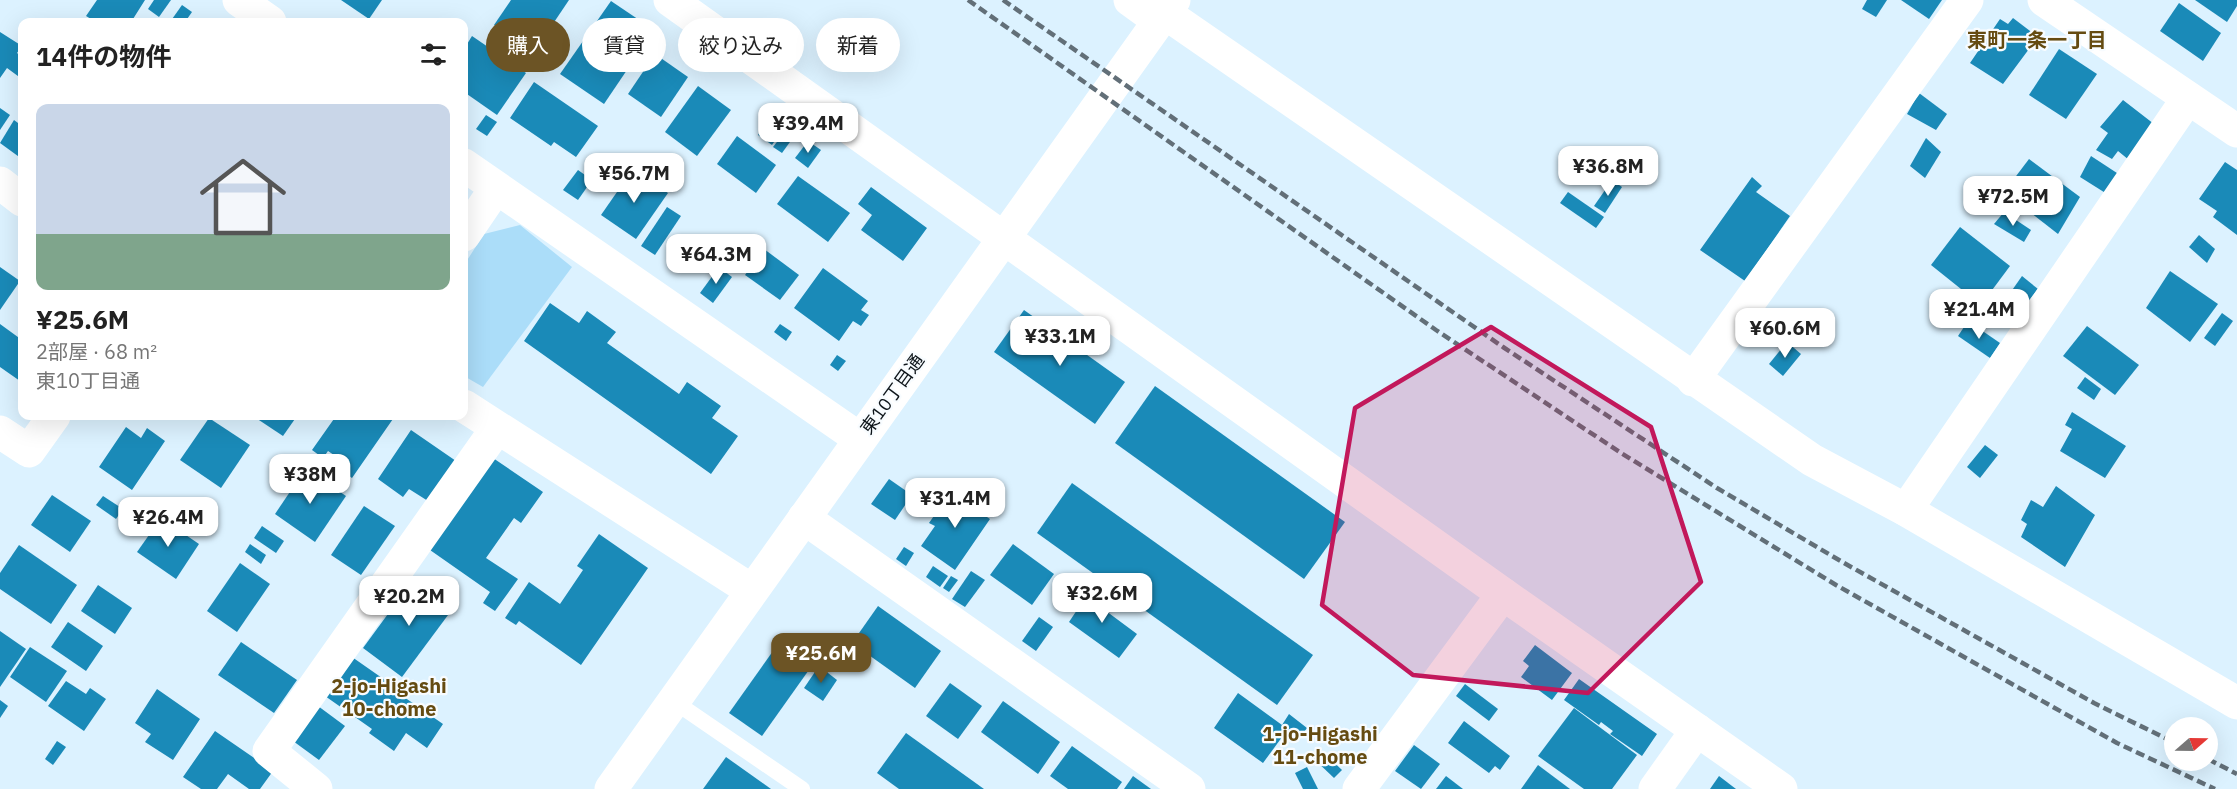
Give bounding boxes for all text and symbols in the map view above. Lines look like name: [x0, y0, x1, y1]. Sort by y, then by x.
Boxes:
chip: 購入: [486, 18, 570, 72]
chip: 賃貸: [582, 18, 666, 72]
chip: 絞り込み: [678, 18, 804, 72]
chip: 新着: [816, 18, 900, 72]
district label: 東町一条一丁目: [1967, 26, 2107, 53]
icon: filters: [417, 38, 450, 71]
text: 14件の物件: [36, 39, 171, 73]
pin: ¥39.4M: [759, 103, 857, 154]
text: ¥39.4M: [772, 109, 844, 136]
icon: home: [189, 143, 297, 251]
pin: ¥36.8M: [1559, 146, 1657, 197]
text: ¥36.8M: [1572, 152, 1644, 179]
pin: ¥56.7M: [585, 153, 683, 204]
text: ¥56.7M: [598, 159, 670, 186]
pin: ¥72.5M: [1964, 176, 2062, 227]
text: ¥72.5M: [1977, 182, 2049, 209]
pin: ¥64.3M: [667, 234, 765, 285]
text: ¥64.3M: [680, 240, 752, 267]
pin: ¥21.4M: [1930, 289, 2028, 340]
text: ¥21.4M: [1943, 295, 2015, 322]
text: ¥25.6M: [36, 302, 129, 336]
pin: ¥60.6M: [1736, 308, 1834, 359]
text: ¥60.6M: [1749, 314, 1821, 341]
pin: ¥33.1M: [1011, 316, 1109, 367]
text: ¥33.1M: [1024, 322, 1096, 349]
text: 2部屋 · 68 m²: [36, 338, 157, 365]
street label: 東10丁目通: [855, 349, 929, 439]
text: 東10丁目通: [36, 367, 140, 394]
pin: ¥38M: [274, 454, 346, 505]
text: ¥38M: [283, 460, 337, 487]
pin: ¥31.4M: [906, 478, 1004, 529]
text: ¥31.4M: [919, 484, 991, 511]
pin: ¥26.4M: [119, 497, 217, 548]
text: ¥26.4M: [132, 503, 204, 530]
pin: ¥32.6M: [1053, 573, 1151, 624]
pin: ¥20.2M: [360, 576, 458, 627]
text: ¥32.6M: [1066, 579, 1138, 606]
text: ¥20.2M: [373, 582, 445, 609]
pin: ¥25.6M: [772, 633, 870, 684]
text: ¥25.6M: [785, 639, 857, 666]
district label: 2-jo-Higashi 10-chome: [331, 672, 447, 722]
north arrow: [2164, 717, 2218, 771]
map controls: [2164, 717, 2218, 771]
district label: 1-jo-Higashi 11-chome: [1262, 720, 1378, 770]

